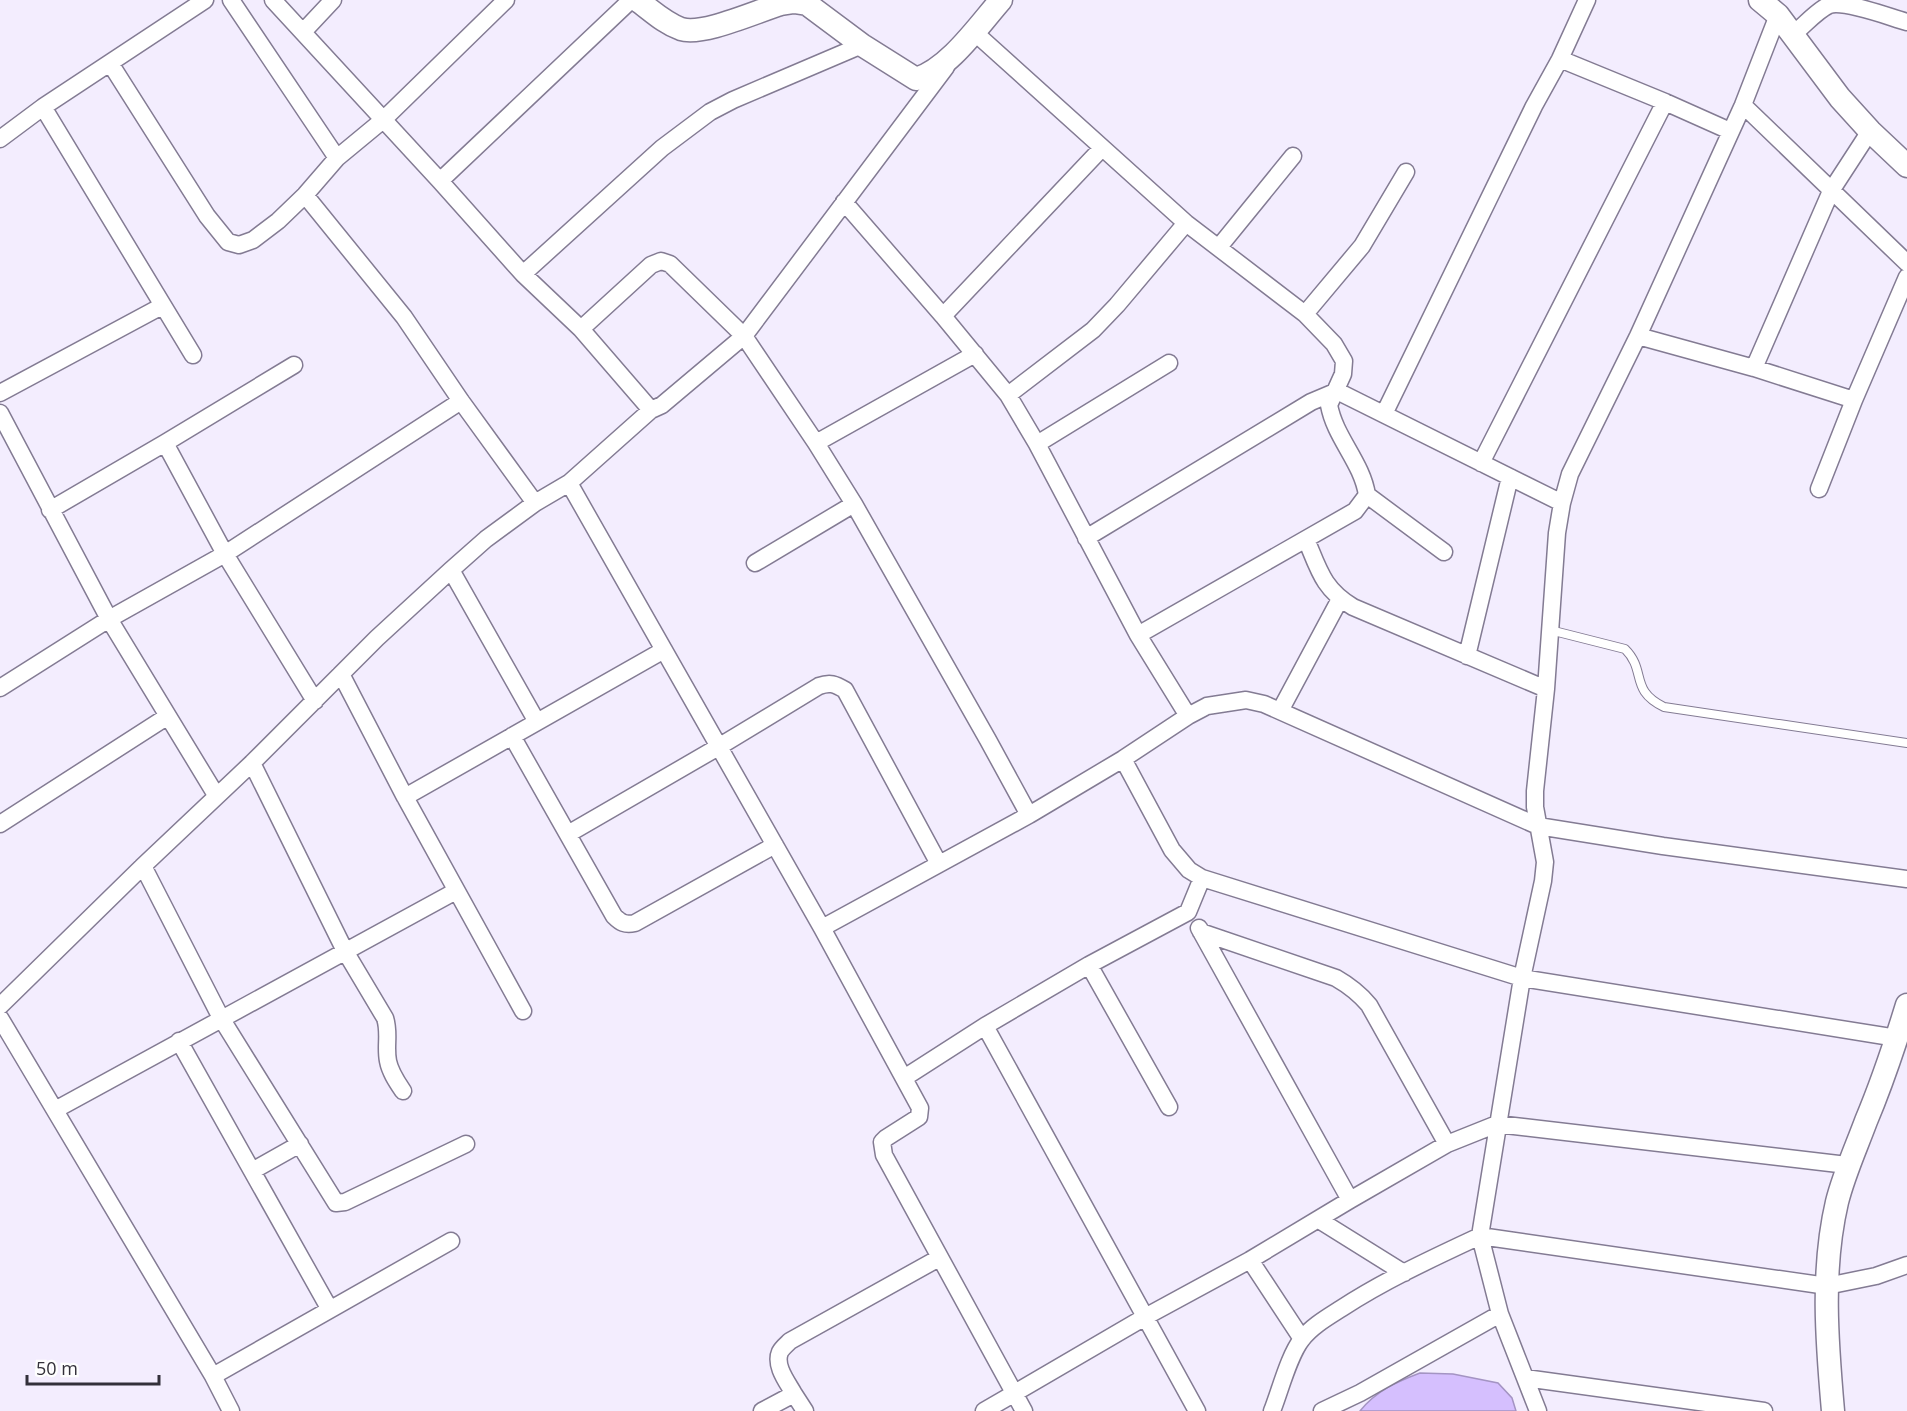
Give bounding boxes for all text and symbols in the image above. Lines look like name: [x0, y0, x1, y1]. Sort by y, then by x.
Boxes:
scale bar: [27, 1348, 159, 1386]
text: 50 m: [36, 1356, 78, 1380]

